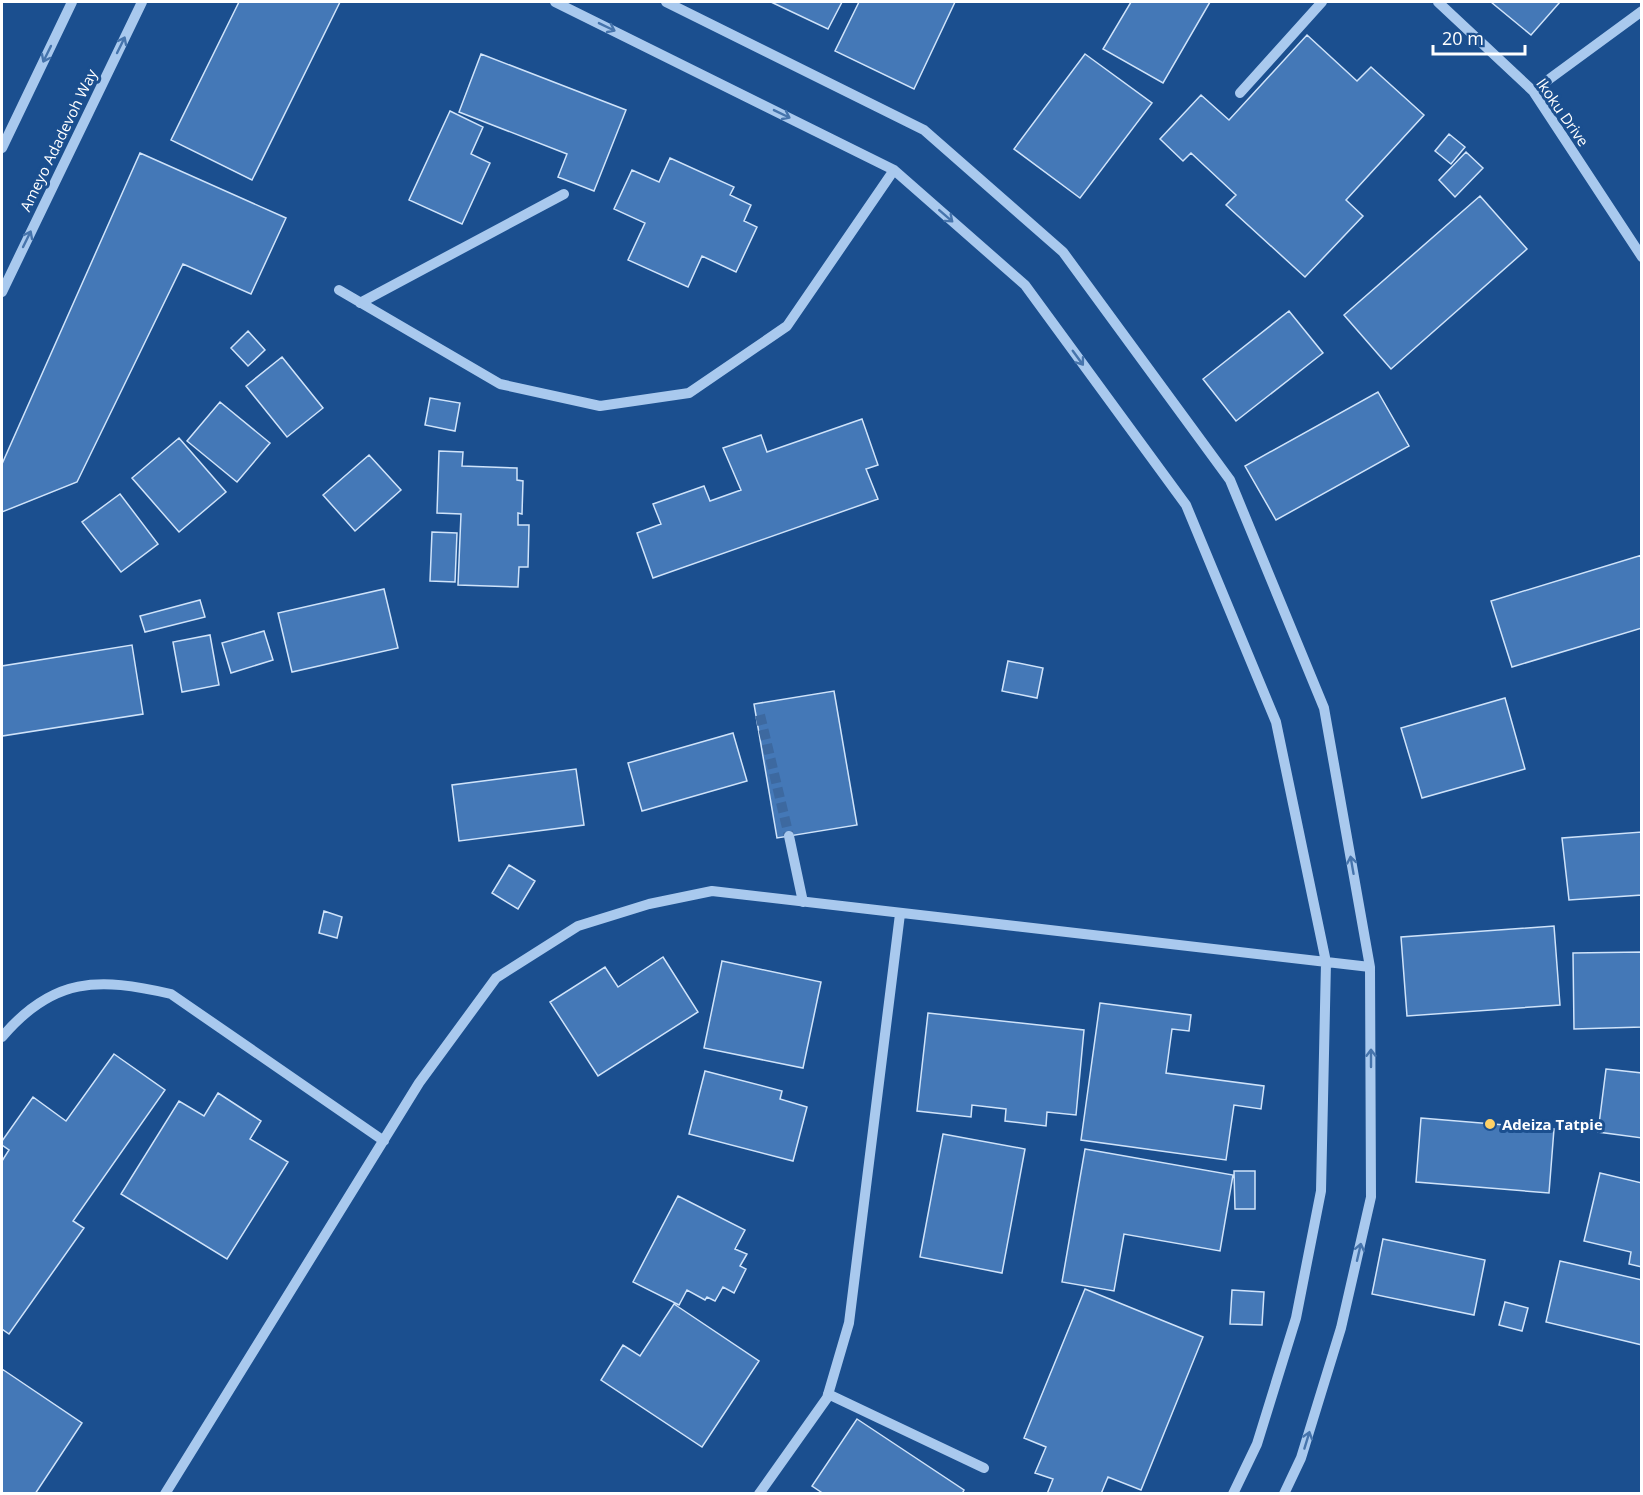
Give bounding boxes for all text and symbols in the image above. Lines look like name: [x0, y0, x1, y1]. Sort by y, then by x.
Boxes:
scale bar: [1433, 18, 1524, 56]
one-way arrow: [598, 22, 616, 34]
text: 20 m: [1442, 26, 1484, 50]
one-way arrow: [116, 36, 128, 54]
one-way arrow: [40, 45, 52, 63]
street label: Ameyo Adadevoh Way: [15, 65, 101, 215]
street label: Ikoku Drive: [1532, 74, 1594, 150]
one-way arrow: [772, 109, 790, 121]
one-way arrow: [938, 209, 953, 223]
one-way arrow: [22, 231, 33, 249]
one-way arrow: [1072, 349, 1085, 365]
one-way arrow: [1346, 856, 1357, 875]
one-way arrow: [1365, 1049, 1377, 1069]
place label: Adeiza Tatpie: [1502, 1114, 1603, 1134]
marker: Adeiza Tatpie: [1483, 1117, 1497, 1131]
one-way arrow: [1353, 1243, 1365, 1262]
one-way arrow: [1302, 1431, 1313, 1450]

